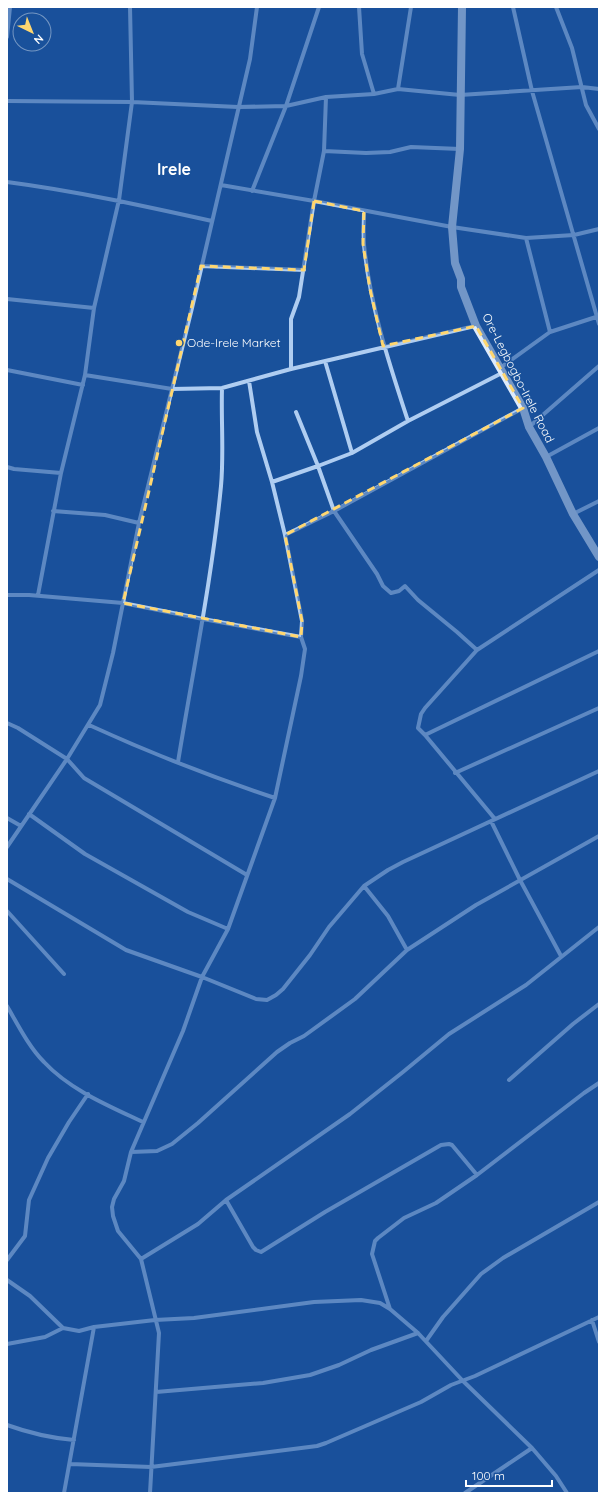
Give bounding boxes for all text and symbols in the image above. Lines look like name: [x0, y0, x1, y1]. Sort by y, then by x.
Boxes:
north arrow: [12, 12, 52, 52]
text: N: [31, 31, 47, 47]
district label: Irele: [157, 159, 191, 179]
street label: Ore-Legbogbo-Irele Road: [479, 310, 558, 445]
place label: Ode-Irele Market: [187, 335, 281, 350]
marker: Ode-Irele Market: [174, 338, 184, 348]
scale bar: [466, 1462, 552, 1488]
text: 100 m: [472, 1468, 505, 1483]

